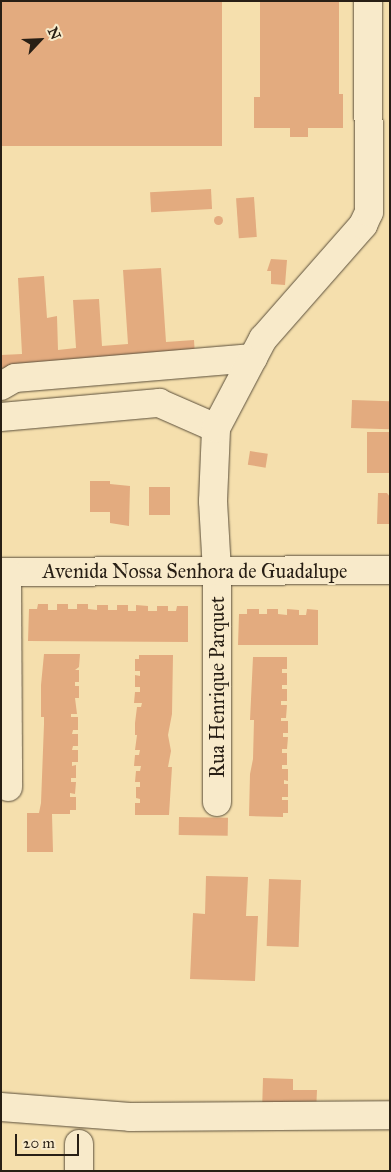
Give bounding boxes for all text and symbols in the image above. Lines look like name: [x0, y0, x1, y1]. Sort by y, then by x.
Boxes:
north arrow: [15, 15, 65, 65]
text: N: [44, 24, 64, 42]
street label: Avenida Nossa Senhora de Guadalupe: [43, 559, 347, 583]
street label: Rua Henrique Parquet: [205, 596, 229, 778]
scale bar: [18, 1124, 81, 1156]
text: 20 m: [23, 1134, 55, 1152]

